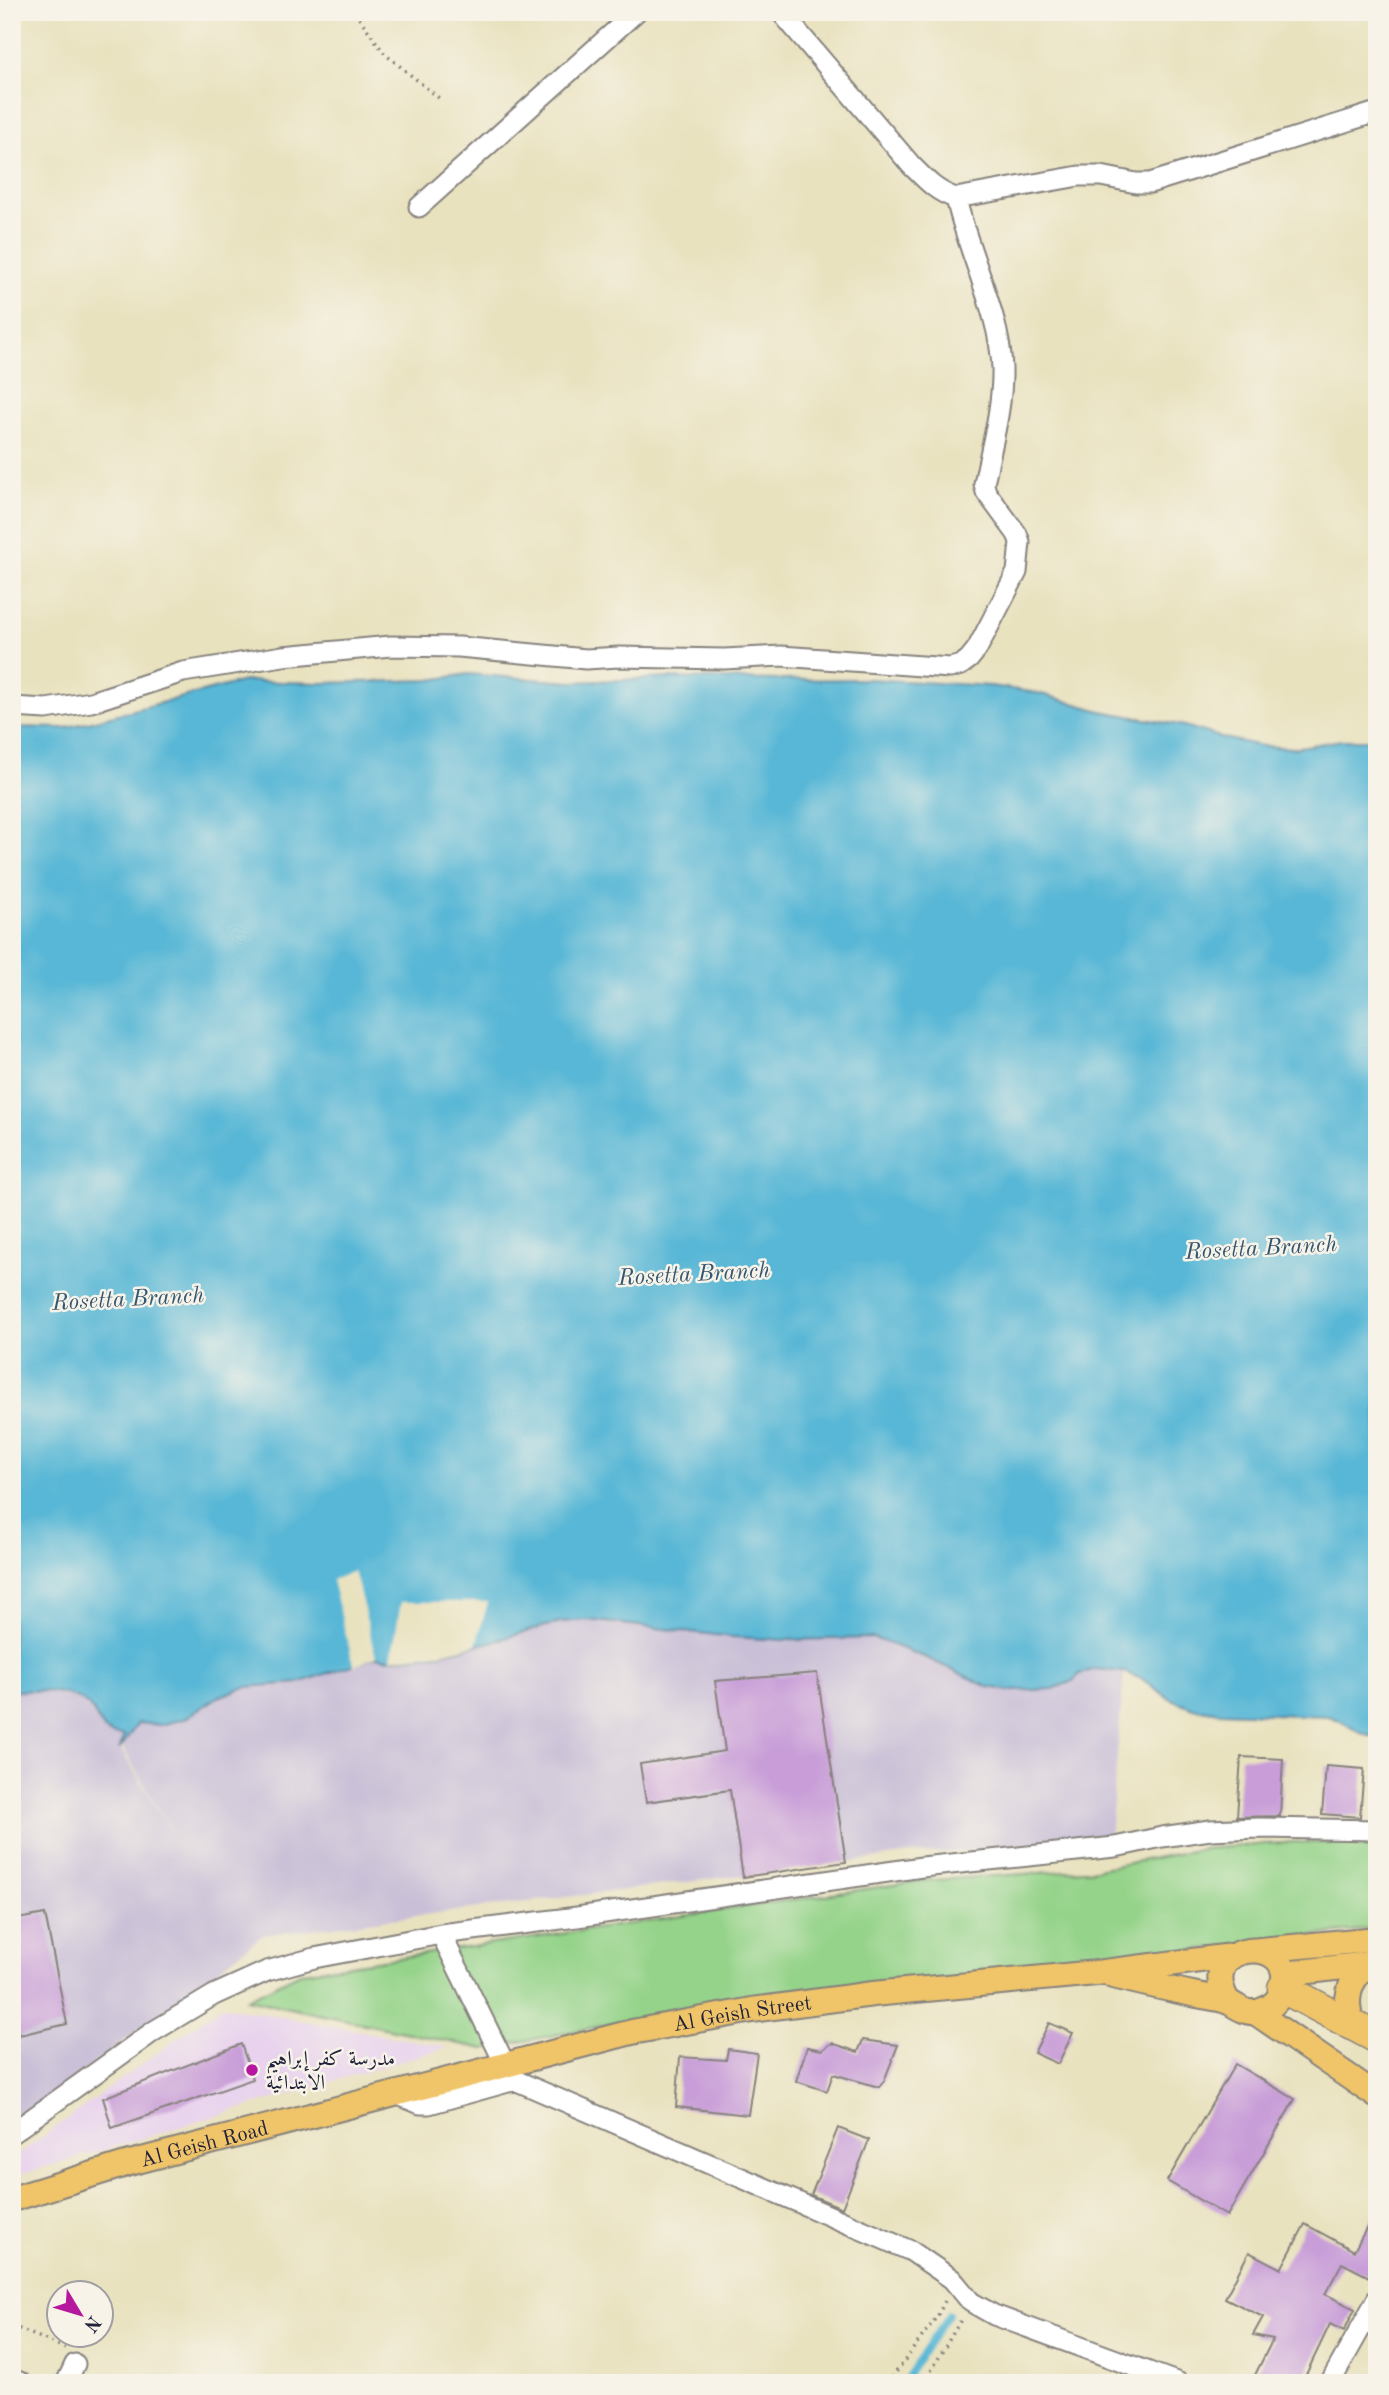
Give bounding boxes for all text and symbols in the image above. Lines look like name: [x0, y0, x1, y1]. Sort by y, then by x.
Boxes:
water label: Rosetta Branch: [1183, 1233, 1338, 1264]
water label: Rosetta Branch: [616, 1259, 771, 1290]
water label: Rosetta Branch: [50, 1284, 205, 1315]
street label: Al Geish Street: [671, 1993, 813, 2036]
place label: مدرسة كفر إبراهيم الابتدائية: [266, 2049, 395, 2094]
marker: مدرسة كفر إبراهيم الابتدائية: [244, 2062, 260, 2078]
street label: Al Geish Road: [138, 2118, 271, 2172]
north arrow: [46, 2280, 116, 2350]
text: N: [79, 2311, 103, 2335]

